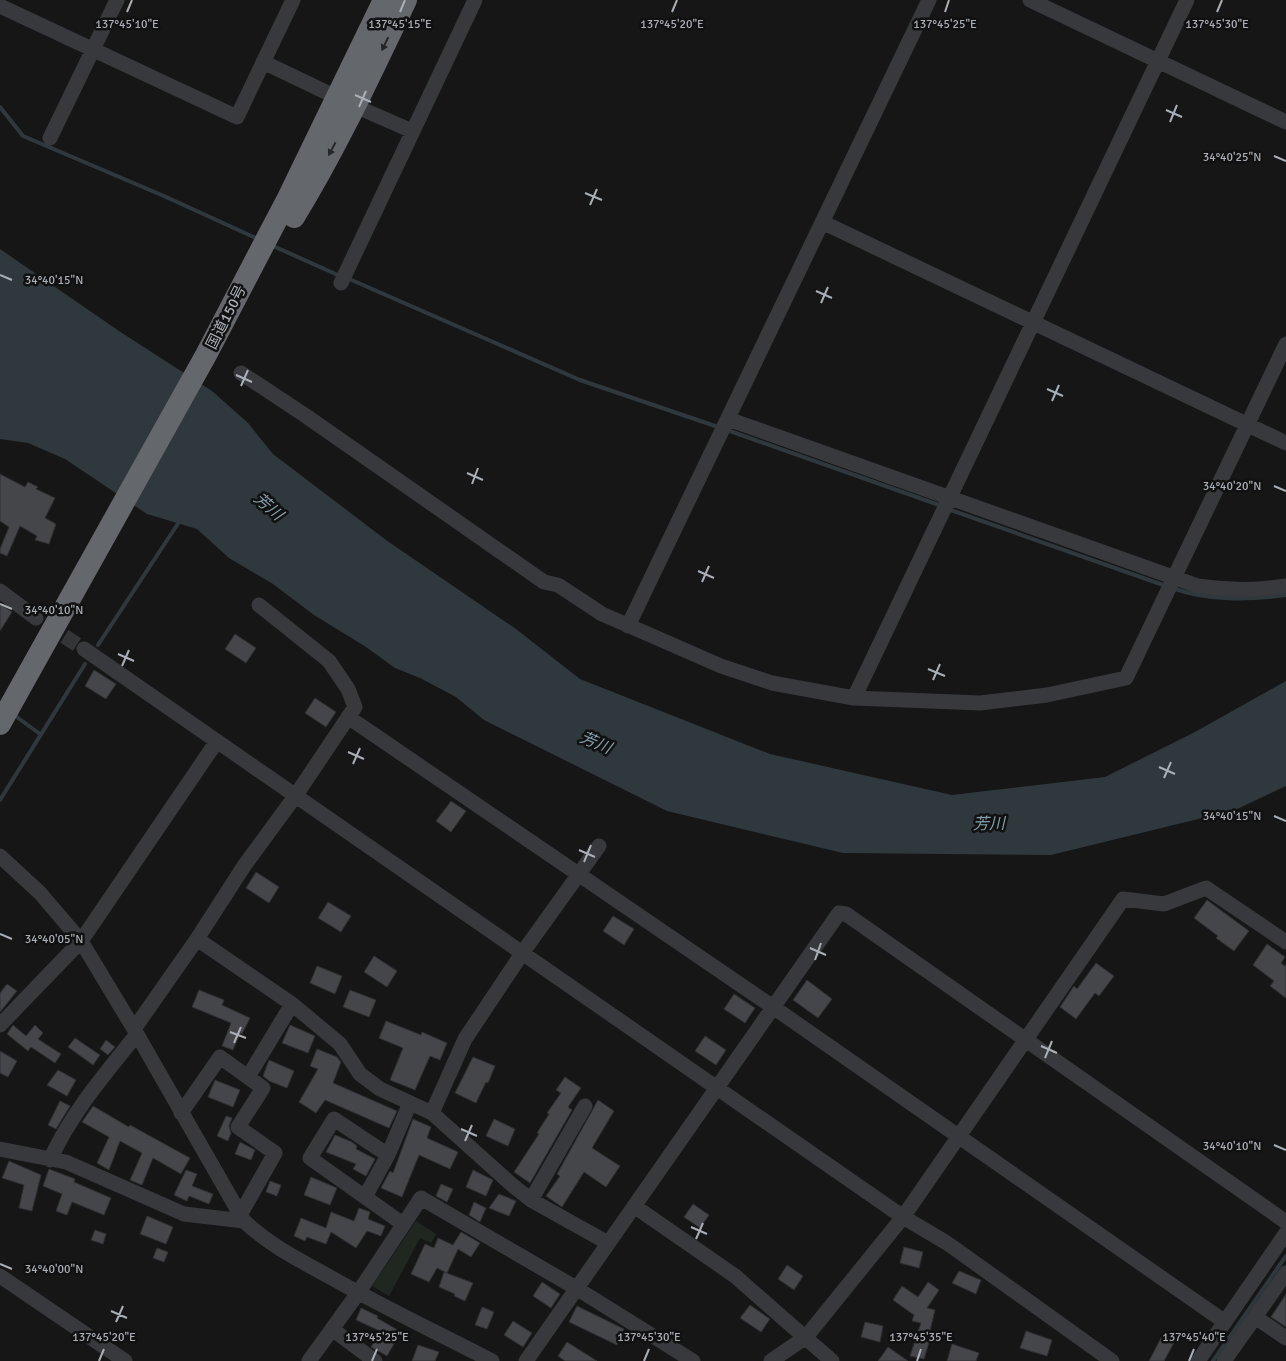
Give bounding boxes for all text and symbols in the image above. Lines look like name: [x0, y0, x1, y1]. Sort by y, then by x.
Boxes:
text: 137°45'10"E: [95, 17, 159, 32]
text: 137°45'15"E: [368, 17, 432, 32]
text: 137°45'20"E: [640, 17, 704, 32]
text: 137°45'25"E: [913, 17, 977, 32]
text: 137°45'30"E: [1185, 17, 1249, 32]
one-way arrow: [381, 37, 389, 51]
one-way arrow: [328, 142, 336, 157]
text: 34°40'25"N: [1203, 150, 1261, 165]
text: 34°40'15"N: [25, 273, 83, 288]
street label: 国道150号: [202, 282, 250, 352]
text: 34°40'20"N: [1203, 479, 1261, 494]
water label: 芳川: [250, 489, 288, 526]
text: 34°40'10"N: [25, 603, 83, 618]
water label: 芳川: [577, 727, 616, 759]
text: 34°40'15"N: [1203, 809, 1261, 824]
water label: 芳川: [973, 814, 1007, 834]
text: 34°40'05"N: [25, 932, 83, 947]
text: 34°40'10"N: [1203, 1139, 1261, 1154]
text: 34°40'00"N: [25, 1262, 83, 1277]
text: 137°45'20"E: [72, 1330, 136, 1345]
text: 137°45'25"E: [345, 1330, 409, 1345]
text: 137°45'30"E: [617, 1330, 681, 1345]
text: 137°45'35"E: [889, 1330, 953, 1345]
text: 137°45'40"E: [1162, 1330, 1226, 1345]

